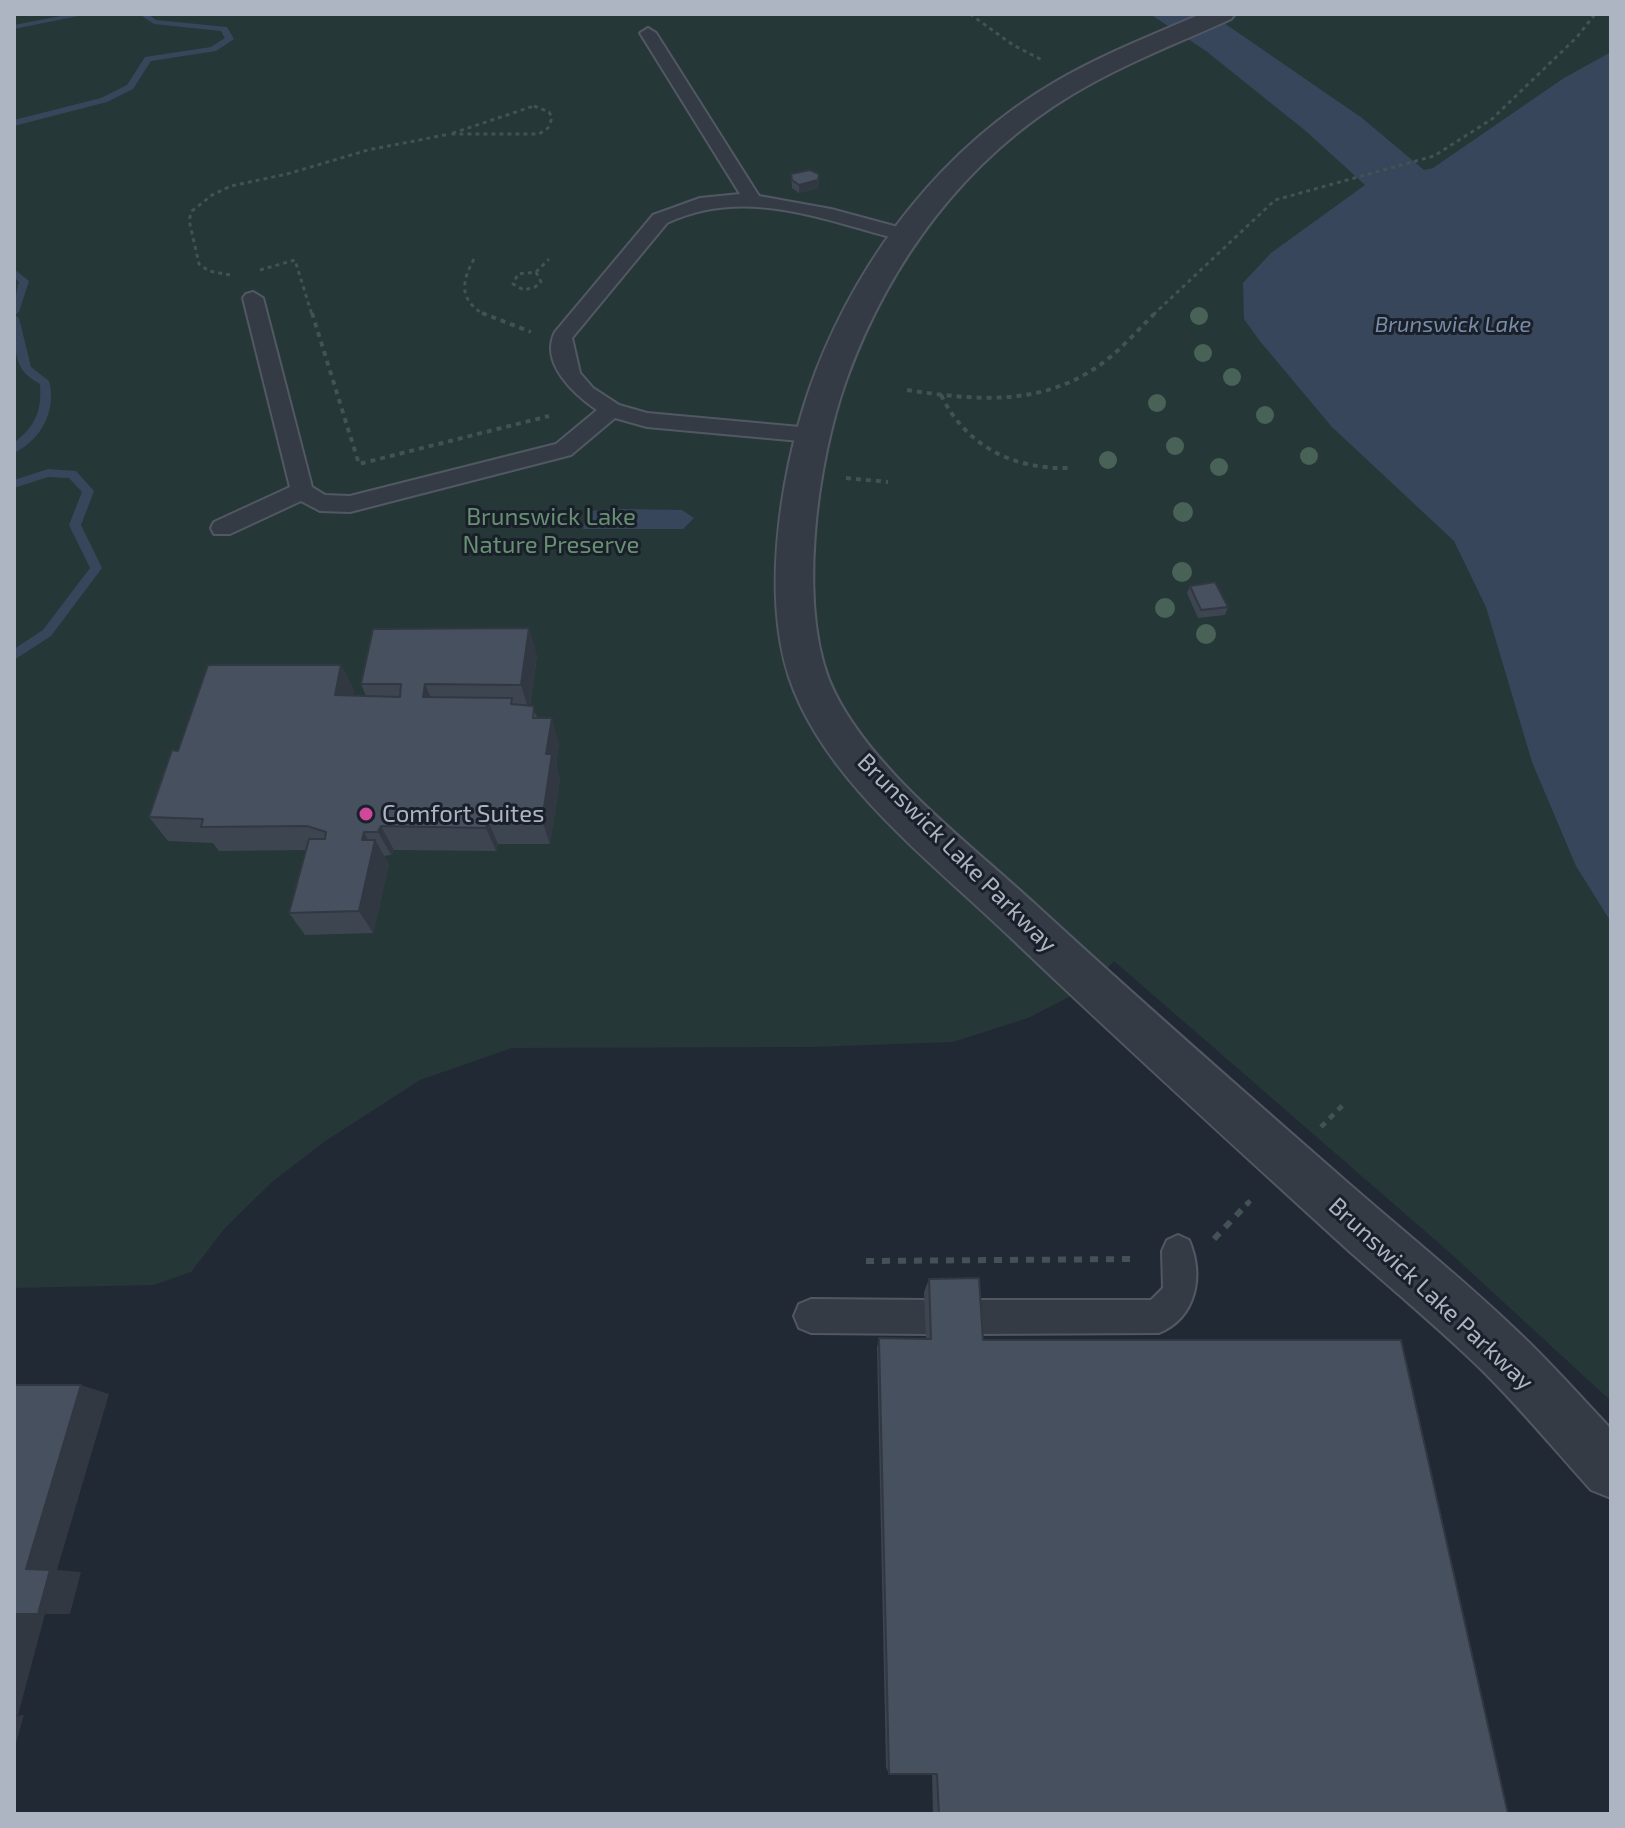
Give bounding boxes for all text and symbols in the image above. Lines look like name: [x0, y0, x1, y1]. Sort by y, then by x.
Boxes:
water label: Brunswick Lake: [1375, 312, 1531, 338]
park label: Brunswick Lake Nature Preserve: [463, 503, 639, 559]
street label: Brunswick Lake Parkway: [851, 747, 1063, 959]
place label: Comfort Suites: [382, 800, 544, 828]
marker: Comfort Suites: [357, 805, 375, 823]
street label: Brunswick Lake Parkway: [1323, 1192, 1539, 1396]

